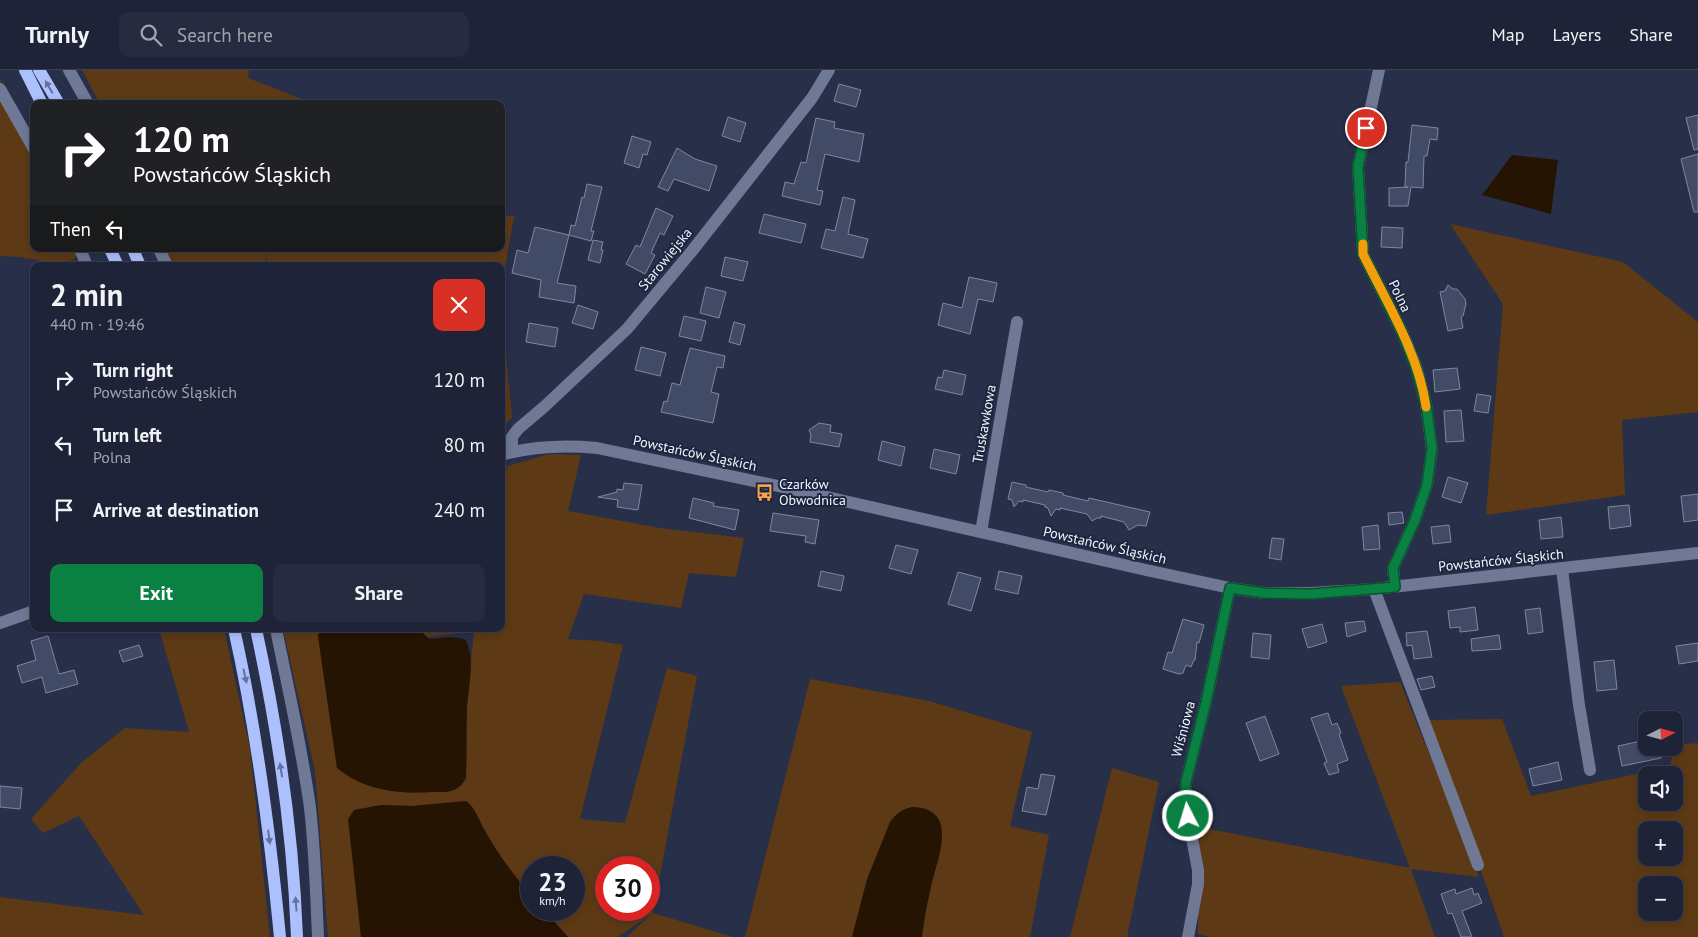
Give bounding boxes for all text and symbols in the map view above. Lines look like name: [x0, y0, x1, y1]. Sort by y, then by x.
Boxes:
search box: [119, 12, 469, 57]
text: Turnly: [25, 19, 89, 50]
icon: search: [137, 21, 165, 49]
text: Search here: [177, 23, 273, 47]
text: Map: [1492, 23, 1524, 46]
text: Layers: [1552, 23, 1601, 46]
text: Share: [1629, 23, 1673, 46]
one-way arrow: [45, 80, 54, 93]
pin: [1345, 107, 1387, 149]
icon: arrive: [1352, 114, 1380, 142]
text: 120 m: [133, 116, 230, 162]
icon: right: [50, 120, 115, 185]
text: Powstańców Śląskich: [133, 160, 331, 188]
icon: left: [101, 215, 129, 243]
text: Then: [50, 217, 91, 241]
street label: Starowiejska: [634, 224, 696, 294]
text: 2 min: [50, 275, 123, 314]
street label: Polna: [1385, 277, 1415, 315]
button: close: [433, 279, 485, 331]
text: 440 m · 19:46: [50, 314, 145, 334]
text: Turn right: [93, 358, 173, 382]
icon: right: [50, 366, 78, 394]
text: 120 m: [433, 368, 485, 392]
text: Powstańców Śląskich: [93, 382, 237, 402]
street label: Truskawkowa: [968, 383, 1000, 465]
text: Turn left: [93, 423, 162, 447]
icon: left: [50, 431, 78, 459]
street label: Powstańców Śląskich: [631, 431, 759, 475]
text: 80 m: [444, 433, 485, 457]
text: Polna: [93, 447, 131, 467]
place label: Czarków Obwodnica: [779, 475, 846, 509]
bus stop icon: Czarków Obwodnica: [755, 482, 775, 502]
icon: arrive: [50, 496, 78, 524]
text: Arrive at destination: [93, 498, 259, 522]
text: 240 m: [433, 498, 485, 522]
street label: Powstańców Śląskich: [1042, 522, 1168, 568]
street label: Powstańców Śląskich: [1437, 544, 1565, 576]
button: Exit: [50, 564, 263, 622]
button: Share: [273, 564, 485, 622]
one-way arrow: [241, 669, 249, 684]
street label: Wiśniowa: [1167, 699, 1199, 759]
north arrow: [1638, 711, 1682, 756]
map controls: [1638, 711, 1683, 921]
one-way arrow: [277, 761, 285, 777]
button: sound: [1638, 766, 1683, 811]
position arrow: [1161, 789, 1213, 841]
button: +: [1638, 821, 1683, 866]
one-way arrow: [265, 829, 273, 845]
speed limit sign: 30: [595, 856, 660, 921]
text: 23: [538, 866, 567, 898]
button: −: [1638, 876, 1683, 921]
text: km/h: [539, 893, 566, 908]
one-way arrow: [291, 895, 299, 911]

